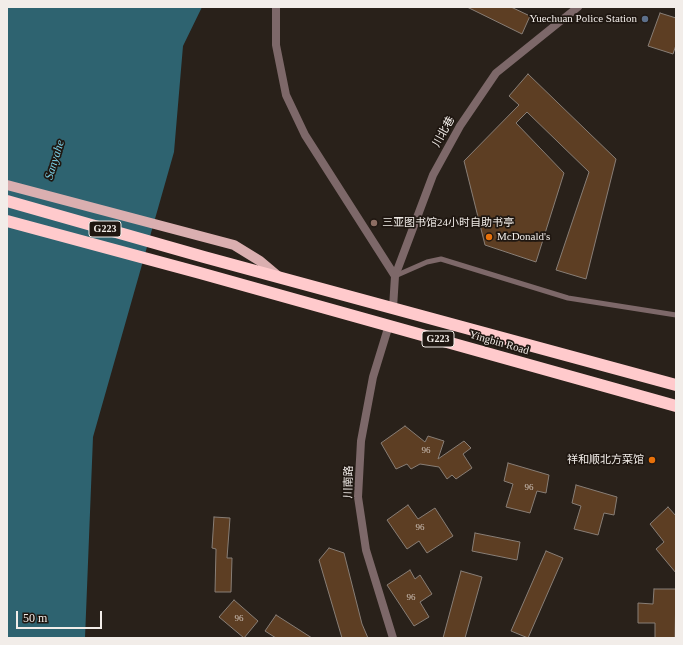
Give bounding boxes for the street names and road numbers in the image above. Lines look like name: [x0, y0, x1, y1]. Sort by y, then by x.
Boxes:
street label: 川北巷: [430, 114, 458, 150]
road number: G223: [89, 221, 121, 237]
street label: Yingbin Road: [468, 328, 530, 358]
road number: G223: [422, 331, 454, 347]
street label: 川南路: [342, 465, 356, 499]

